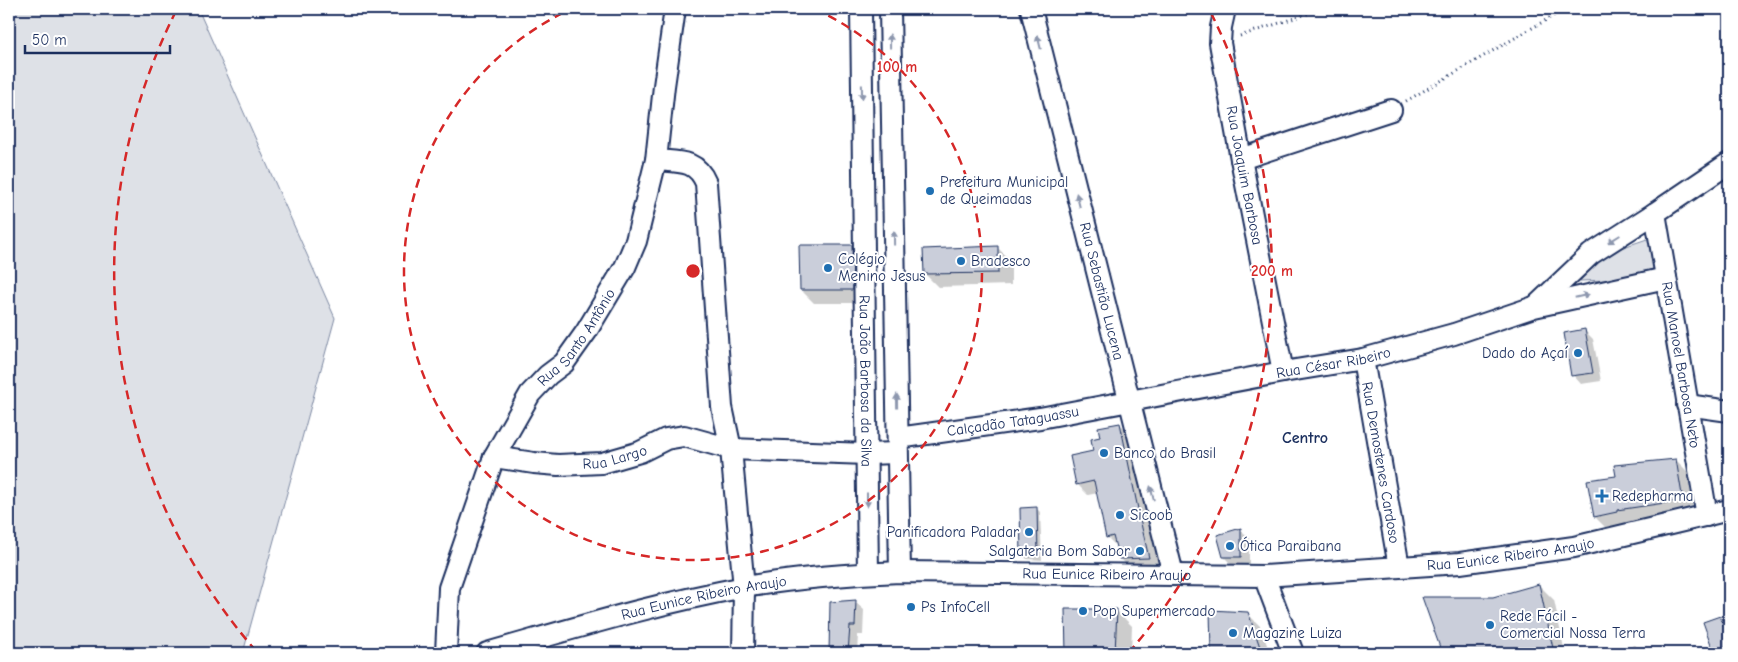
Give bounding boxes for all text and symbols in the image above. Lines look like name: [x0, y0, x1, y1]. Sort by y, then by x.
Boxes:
scale bar: [25, 22, 170, 54]
text: 50 m: [32, 31, 67, 49]
one-way arrow: [886, 33, 894, 49]
one-way arrow: [1035, 35, 1043, 50]
text: 100 m: [877, 58, 917, 76]
one-way arrow: [858, 85, 866, 101]
street label: Rua Joaquim Barbosa: [1223, 104, 1267, 246]
place label: Prefeitura Municipal de Queimadas: [940, 173, 1068, 208]
marker: Prefeitura Municipal de Queimadas: [924, 185, 936, 197]
one-way arrow: [1074, 192, 1082, 207]
street label: Rua Sebastião Lucena: [1076, 220, 1128, 362]
one-way arrow: [890, 230, 898, 246]
one-way arrow: [1607, 235, 1620, 244]
place label: Colégio Menino Jesus: [838, 250, 926, 285]
place label: Bradesco: [971, 252, 1031, 270]
marker: Bradesco: [955, 255, 967, 267]
centre of rings: [684, 262, 702, 280]
marker: Colégio Menino Jesus: [822, 262, 834, 274]
text: 200 m: [1251, 262, 1293, 280]
street label: Rua Manoel Barbosa Neto: [1658, 280, 1704, 450]
street label: Rua Santo Antônio: [533, 285, 619, 390]
one-way arrow: [1574, 292, 1589, 300]
street label: Rua João Barbosa da Silva: [856, 295, 876, 467]
street label: Rua César Ribeiro: [1275, 343, 1393, 382]
place label: Dado do Açaí: [1482, 344, 1569, 362]
marker: Dado do Açaí: [1572, 347, 1584, 359]
street label: Rua Demostenes Cardoso: [1358, 380, 1404, 545]
one-way arrow: [893, 393, 901, 409]
street label: Calçadão Tataguassu: [946, 402, 1080, 440]
district label: Centro: [1282, 429, 1328, 447]
street label: Rua Largo: [582, 441, 650, 473]
place label: Banco do Brasil: [1114, 444, 1216, 462]
marker: Banco do Brasil: [1098, 447, 1110, 459]
one-way arrow: [1148, 486, 1156, 501]
place label: Redepharma: [1612, 487, 1694, 505]
marker: Redepharma: [1596, 490, 1608, 502]
one-way arrow: [863, 492, 871, 508]
place label: Sicoob: [1130, 506, 1173, 524]
marker: Sicoob: [1114, 509, 1126, 521]
place label: Panificadora Paladar: [887, 523, 1019, 541]
marker: Panificadora Paladar: [1023, 526, 1035, 538]
street label: Rua Eunice Ribeiro Araujo: [1426, 533, 1596, 574]
place label: Ótica Paraibana: [1240, 536, 1341, 555]
marker: Ótica Paraibana: [1224, 540, 1236, 552]
place label: Salgateria Bom Sabor: [989, 542, 1130, 560]
marker: Salgateria Bom Sabor: [1134, 545, 1146, 557]
street label: Rua Eunice Ribeiro Araujo: [1022, 564, 1191, 584]
street label: Rua Eunice Ribeiro Araujo: [619, 572, 788, 624]
place label: Ps InfoCell: [921, 598, 990, 616]
marker: Ps InfoCell: [905, 601, 917, 613]
place label: Pop Supermercado: [1093, 602, 1215, 620]
marker: Pop Supermercado: [1077, 605, 1089, 617]
place label: Rede Fácil - Comercial Nossa Terra: [1500, 607, 1646, 642]
marker: Rede Fácil - Comercial Nossa Terra: [1484, 619, 1496, 631]
place label: Magazine Luiza: [1243, 624, 1342, 642]
marker: Magazine Luiza: [1227, 627, 1239, 639]

